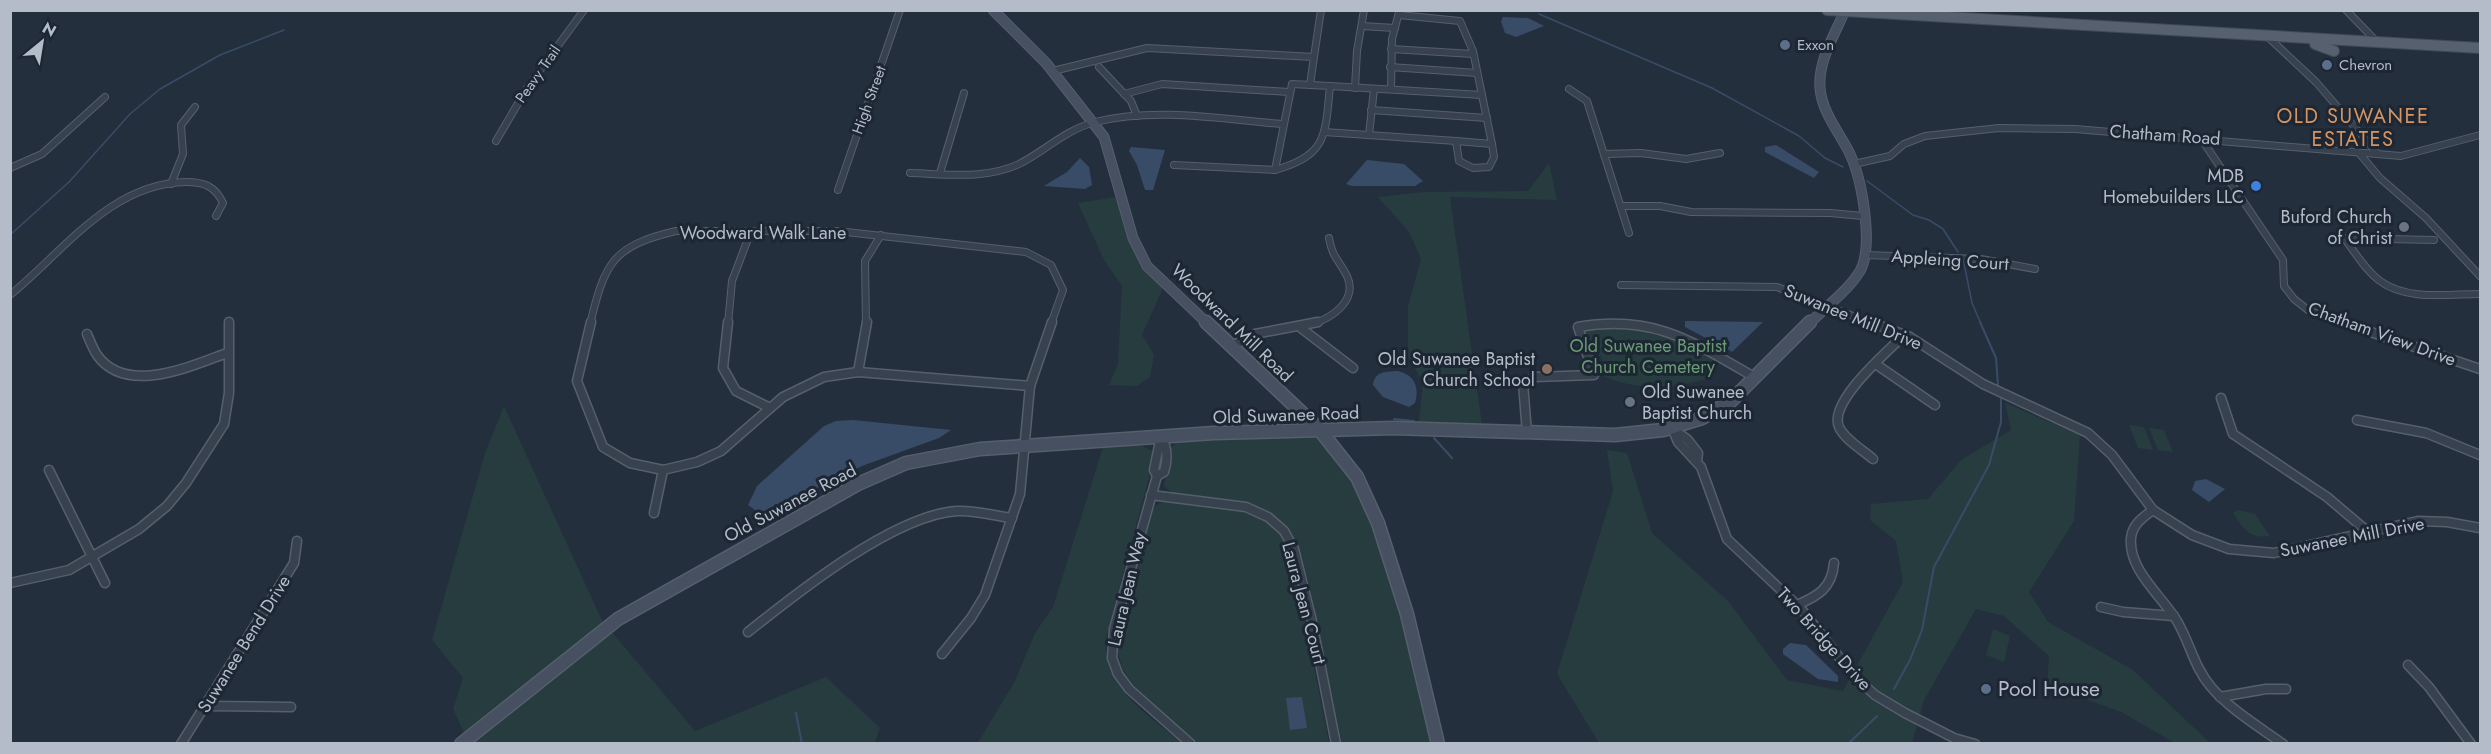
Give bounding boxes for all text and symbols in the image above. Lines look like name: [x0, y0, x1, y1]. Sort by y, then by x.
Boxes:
north arrow: [12, 12, 72, 72]
text: N: [38, 16, 61, 43]
place label: Exxon: [1797, 34, 1834, 56]
marker: Exxon: [1778, 38, 1792, 52]
street label: Peavy Trail: [510, 41, 566, 107]
place label: Chevron: [2339, 54, 2392, 76]
marker: Chevron: [2320, 58, 2334, 72]
street label: High Street: [846, 62, 892, 137]
district label: OLD SUWANEE ESTATES: [2277, 102, 2429, 154]
street label: Chatham Road: [2109, 118, 2221, 152]
place label: MDB Homebuilders LLC: [2103, 163, 2244, 210]
marker: MDB Homebuilders LLC: [2249, 179, 2263, 193]
place label: Buford Church of Christ: [2281, 204, 2393, 251]
street label: Woodward Walk Lane: [680, 220, 846, 246]
marker: Buford Church of Christ: [2397, 220, 2411, 234]
street label: Appleing Court: [1890, 243, 2010, 277]
street label: Woodward Mill Road: [1165, 258, 1299, 388]
street label: Suwanee Mill Drive: [1780, 277, 1926, 357]
street label: Chatham View Drive: [2304, 295, 2460, 373]
park label: Old Suwanee Baptist Church Cemetery: [1569, 333, 1727, 380]
place label: Old Suwanee Baptist Church School: [1378, 346, 1536, 393]
marker: Old Suwanee Baptist Church School: [1540, 362, 1554, 376]
place label: Old Suwanee Baptist Church: [1642, 379, 1752, 426]
marker: Old Suwanee Baptist Church: [1623, 395, 1637, 409]
street label: Old Suwanee Road: [1212, 399, 1360, 431]
street label: Old Suwanee Road: [719, 457, 861, 549]
street label: Suwanee Mill Drive: [2278, 510, 2426, 564]
street label: Laura Jean Way: [1101, 529, 1153, 648]
street label: Laura Jean Court: [1275, 539, 1333, 668]
street label: Suwanee Bend Drive: [191, 570, 297, 718]
street label: Two Bridge Drive: [1770, 582, 1878, 696]
place label: Pool House: [1998, 674, 2100, 704]
marker: Pool House: [1979, 682, 1993, 696]

